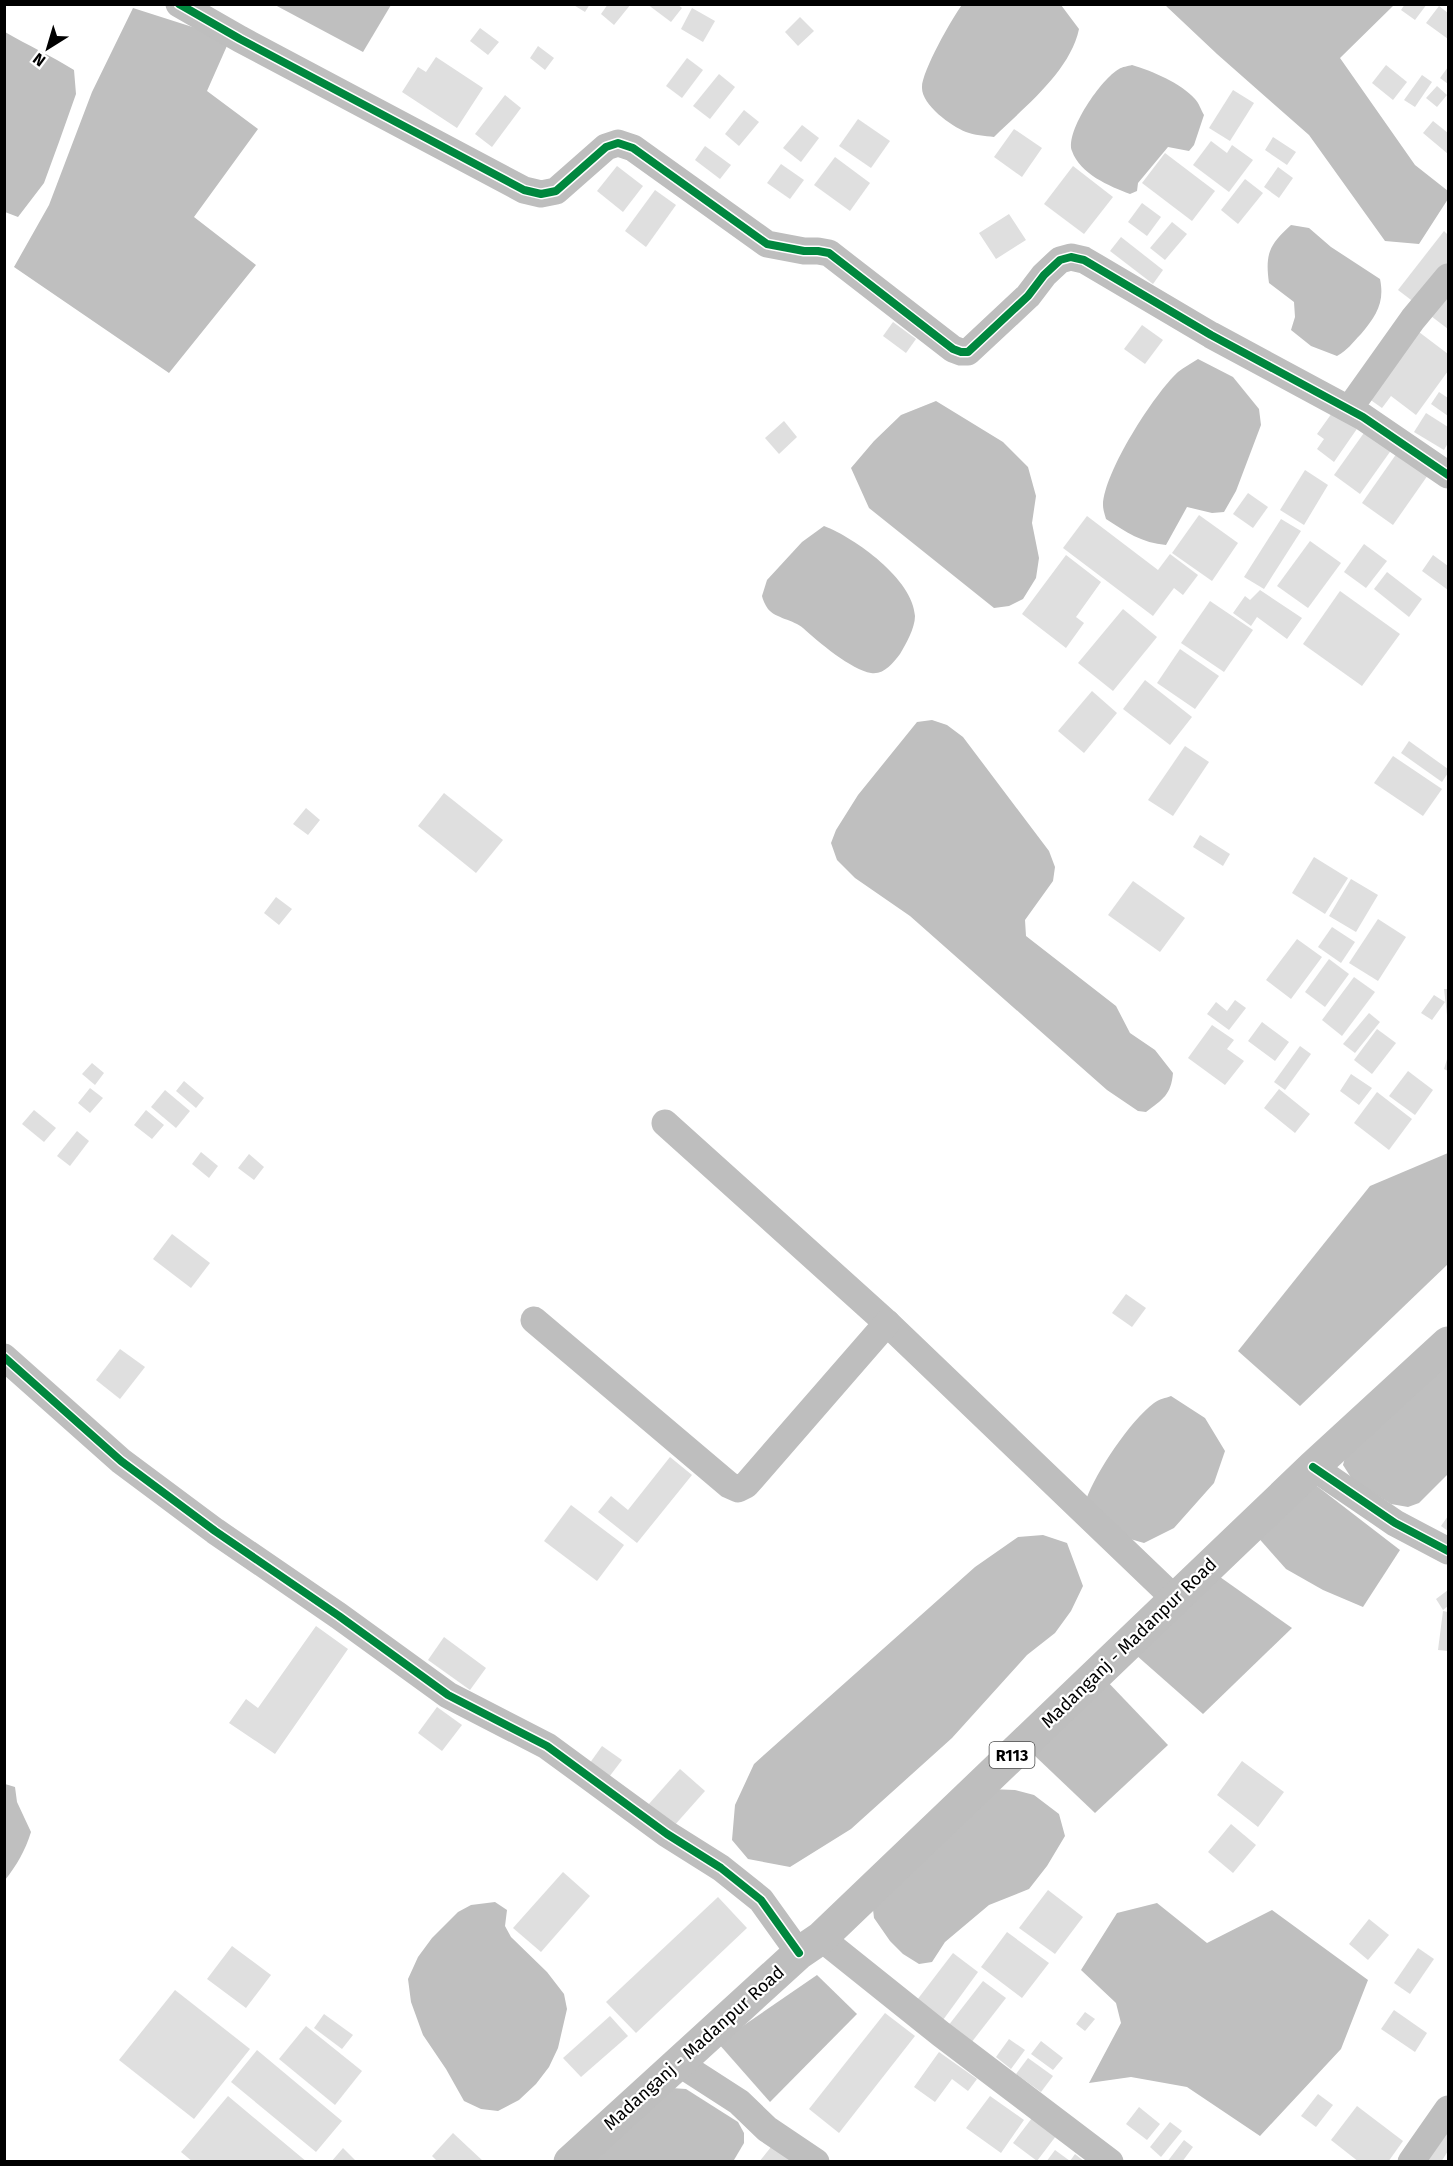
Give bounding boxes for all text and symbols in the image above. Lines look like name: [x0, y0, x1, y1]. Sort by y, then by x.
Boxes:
north arrow: [18, 18, 78, 78]
text: N: [29, 49, 49, 70]
street label: Madanganj - Madanpur Road: [1037, 1553, 1221, 1733]
road number: R113: [990, 1742, 1034, 1768]
street label: Madanganj - Madanpur Road: [599, 1961, 789, 2135]

